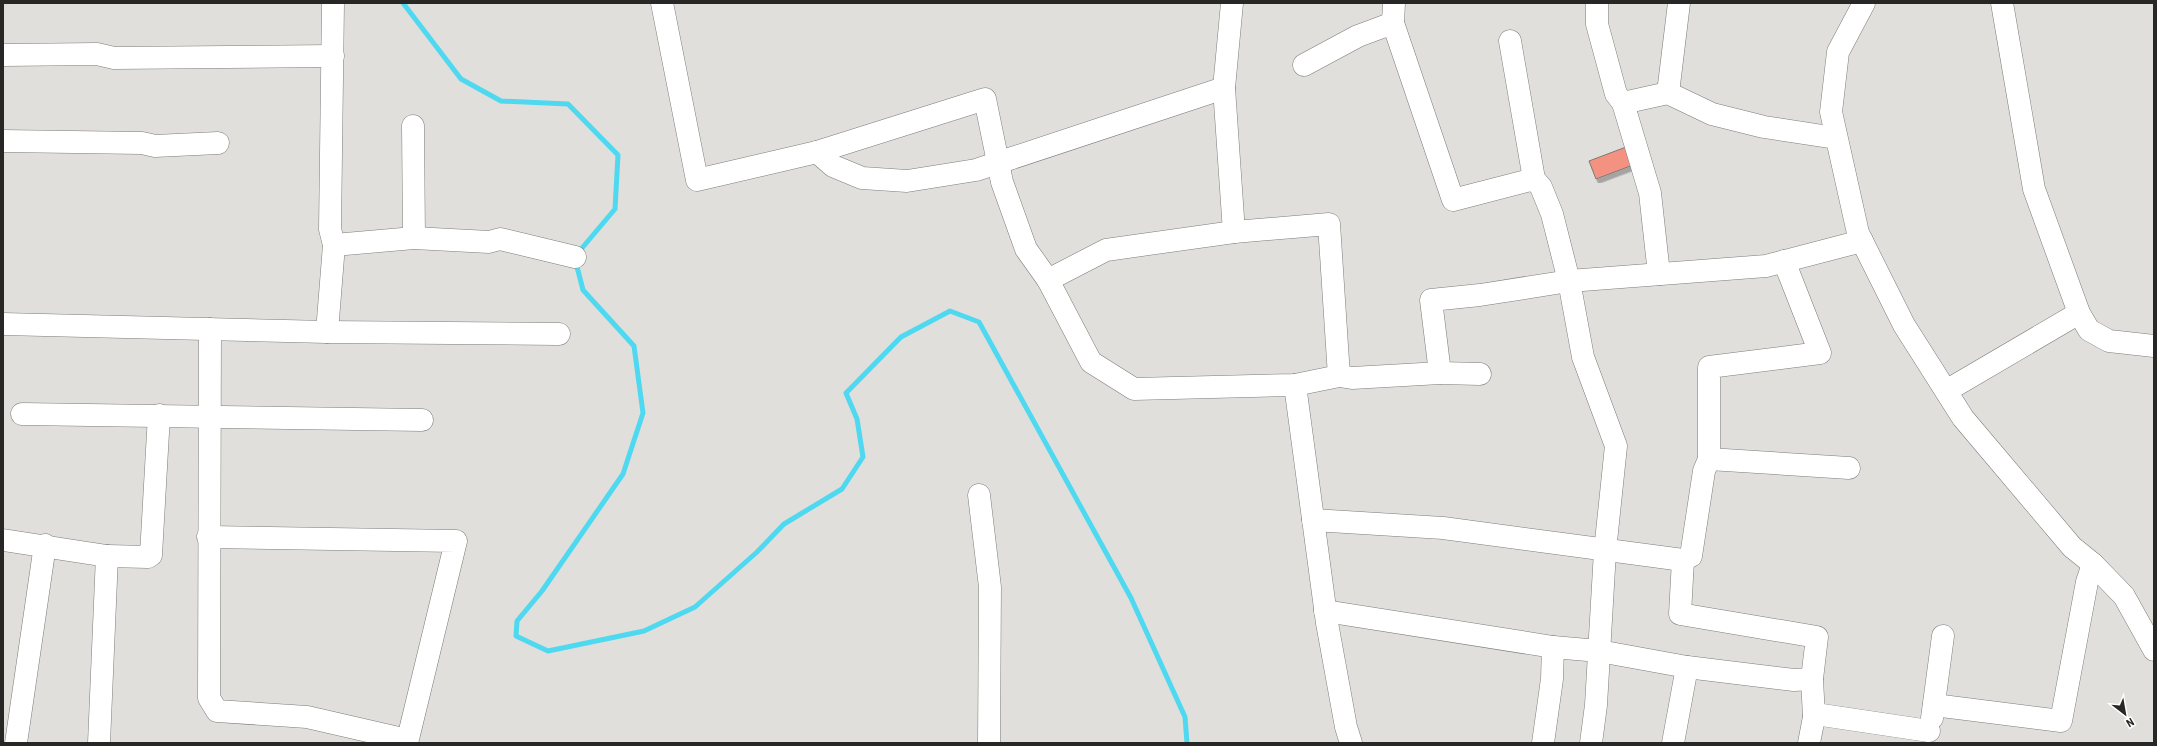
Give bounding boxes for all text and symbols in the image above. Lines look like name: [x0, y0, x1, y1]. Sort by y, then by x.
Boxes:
north arrow: [2105, 694, 2145, 734]
text: N: [2123, 715, 2136, 730]

